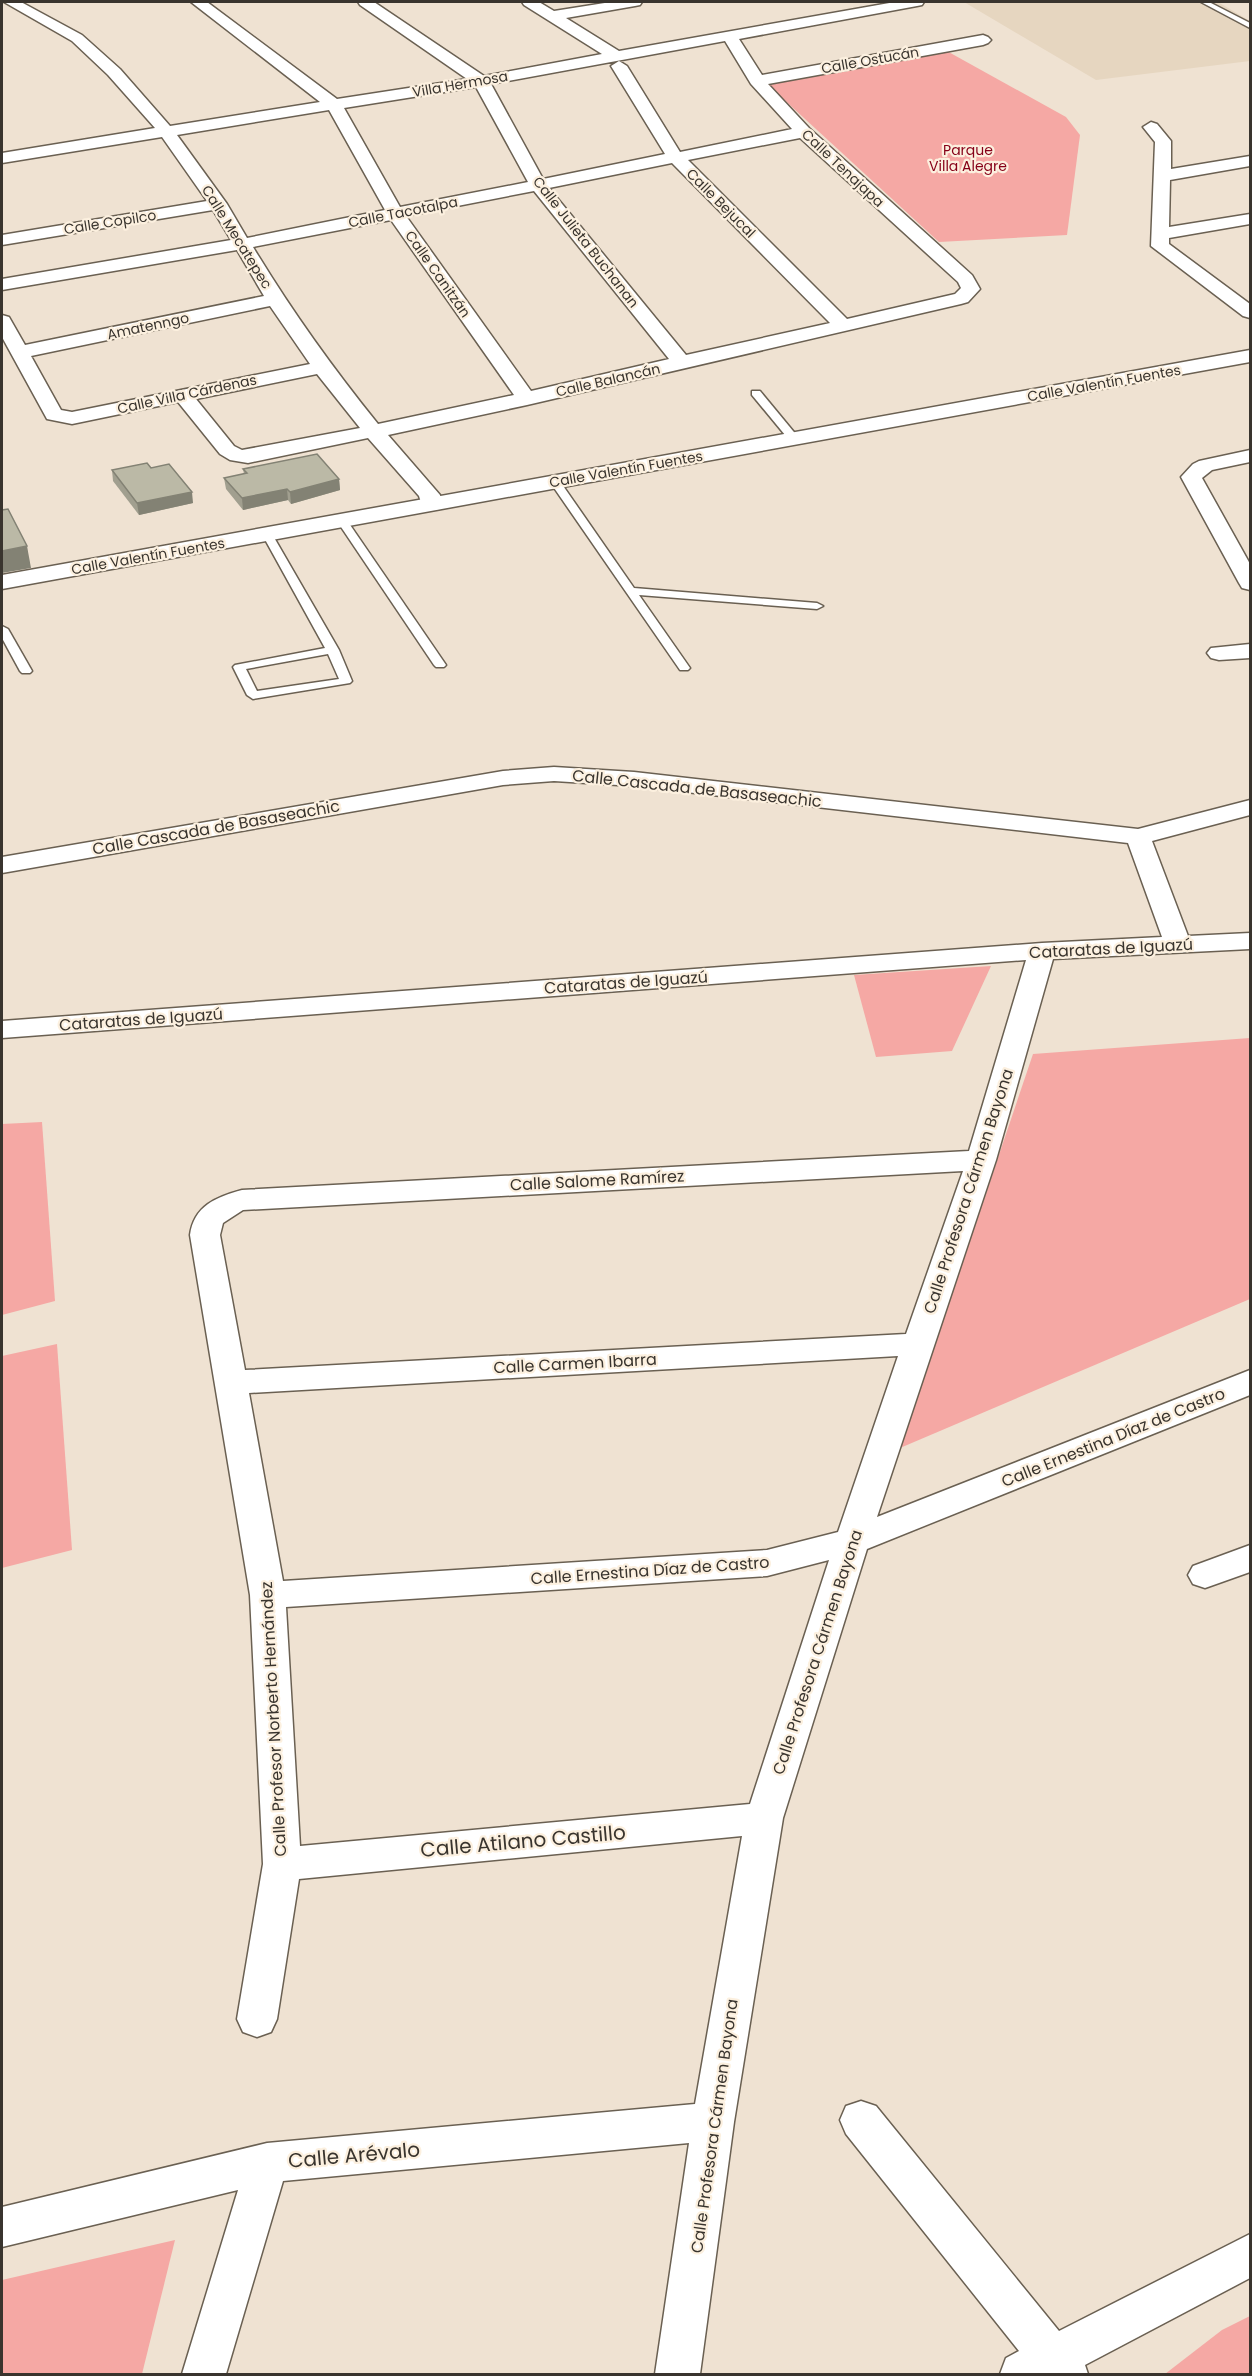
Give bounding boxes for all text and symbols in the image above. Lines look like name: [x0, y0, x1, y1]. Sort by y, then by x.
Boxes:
street label: Calle Ostucán: [820, 42, 920, 78]
street label: Villa Hermosa: [411, 66, 509, 102]
street label: Calle Tenajapa: [797, 124, 889, 212]
park label: Parque Villa Alegre: [929, 140, 1007, 176]
street label: Calle Bejucal: [682, 164, 760, 242]
street label: Calle Julieta Buchanan: [528, 172, 644, 312]
street label: Calle Mecatepec: [197, 181, 277, 293]
street label: Calle Tacotalpa: [347, 192, 459, 232]
street label: Calle Copilco: [62, 205, 158, 239]
street label: Calle Canitzán: [401, 226, 475, 322]
street label: Amatenngo: [105, 308, 191, 344]
street label: Calle Balancán: [554, 358, 662, 402]
street label: Calle Valentín Fuentes: [1026, 360, 1182, 406]
street label: Calle Villa Cárdenas: [115, 369, 259, 419]
street label: Calle Valentín Fuentes: [548, 446, 704, 492]
street label: Calle Valentín Fuentes: [70, 533, 226, 579]
street label: Calle Cascada de Basaseachic: [571, 764, 823, 813]
street label: Calle Cascada de Basaseachic: [91, 794, 342, 861]
street label: Cataratas de Iguazú: [1028, 933, 1194, 964]
street label: Cataratas de Iguazú: [543, 965, 709, 1000]
street label: Cataratas de Iguazú: [58, 1002, 224, 1037]
street label: Calle Profesora Cármen Bayona: [918, 1066, 1019, 1317]
street label: Calle Salome Ramírez: [509, 1164, 685, 1197]
street label: Calle Carmen Ibarra: [493, 1348, 657, 1379]
street label: Calle Ernestina Díaz de Castro: [998, 1382, 1228, 1493]
street label: Calle Profesora Cármen Bayona: [767, 1527, 868, 1778]
street label: Calle Ernestina Díaz de Castro: [530, 1551, 770, 1590]
street label: Calle Profesor Norberto Hernández: [255, 1581, 292, 1857]
street label: Calle Atilano Castillo: [419, 1818, 627, 1864]
street label: Calle Profesora Cármen Bayona: [685, 1997, 744, 2255]
street label: Calle Arévalo: [287, 2135, 421, 2175]

